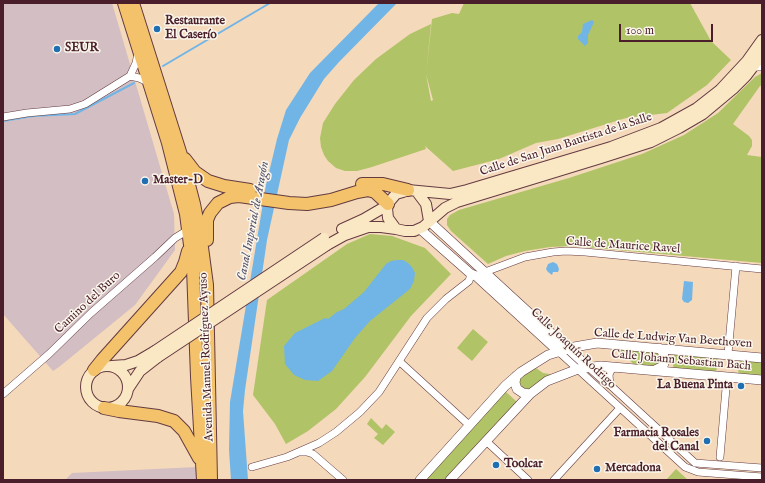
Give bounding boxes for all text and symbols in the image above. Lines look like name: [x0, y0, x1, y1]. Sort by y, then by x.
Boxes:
place label: Restaurante El Caserío: [165, 15, 225, 43]
scale bar: [621, 16, 715, 42]
text: 100 m: [626, 23, 654, 38]
marker: Restaurante El Caserío: [152, 24, 162, 34]
place label: SEUR: [65, 42, 99, 56]
marker: SEUR: [52, 44, 62, 54]
street label: Calle de San Juan Bautista de la Salle: [478, 110, 654, 180]
water label: Canal Imperial de Aragón: [235, 160, 273, 282]
place label: Master-D: [153, 174, 203, 188]
marker: Master-D: [140, 176, 150, 186]
street label: Calle de Maurice Ravel: [565, 235, 681, 257]
street label: Camino del Buro: [52, 269, 124, 337]
street label: Avenida Manuel Rodríguez Ayuso: [197, 272, 217, 442]
street label: Calle Joaquín Rodrigo: [527, 306, 619, 392]
street label: Calle de Ludwig Van Beethoven: [593, 326, 753, 352]
street label: Calle Johann Sebastian Bach: [611, 348, 751, 374]
place label: La Buena Pinta: [657, 379, 733, 393]
marker: La Buena Pinta: [736, 381, 746, 391]
place label: Farmacia Rosales del Canal: [613, 427, 699, 455]
marker: Farmacia Rosales del Canal: [702, 436, 712, 446]
place label: Toolcar: [504, 458, 543, 472]
marker: Toolcar: [491, 460, 501, 470]
place label: Mercadona: [605, 462, 661, 476]
marker: Mercadona: [592, 464, 602, 474]

